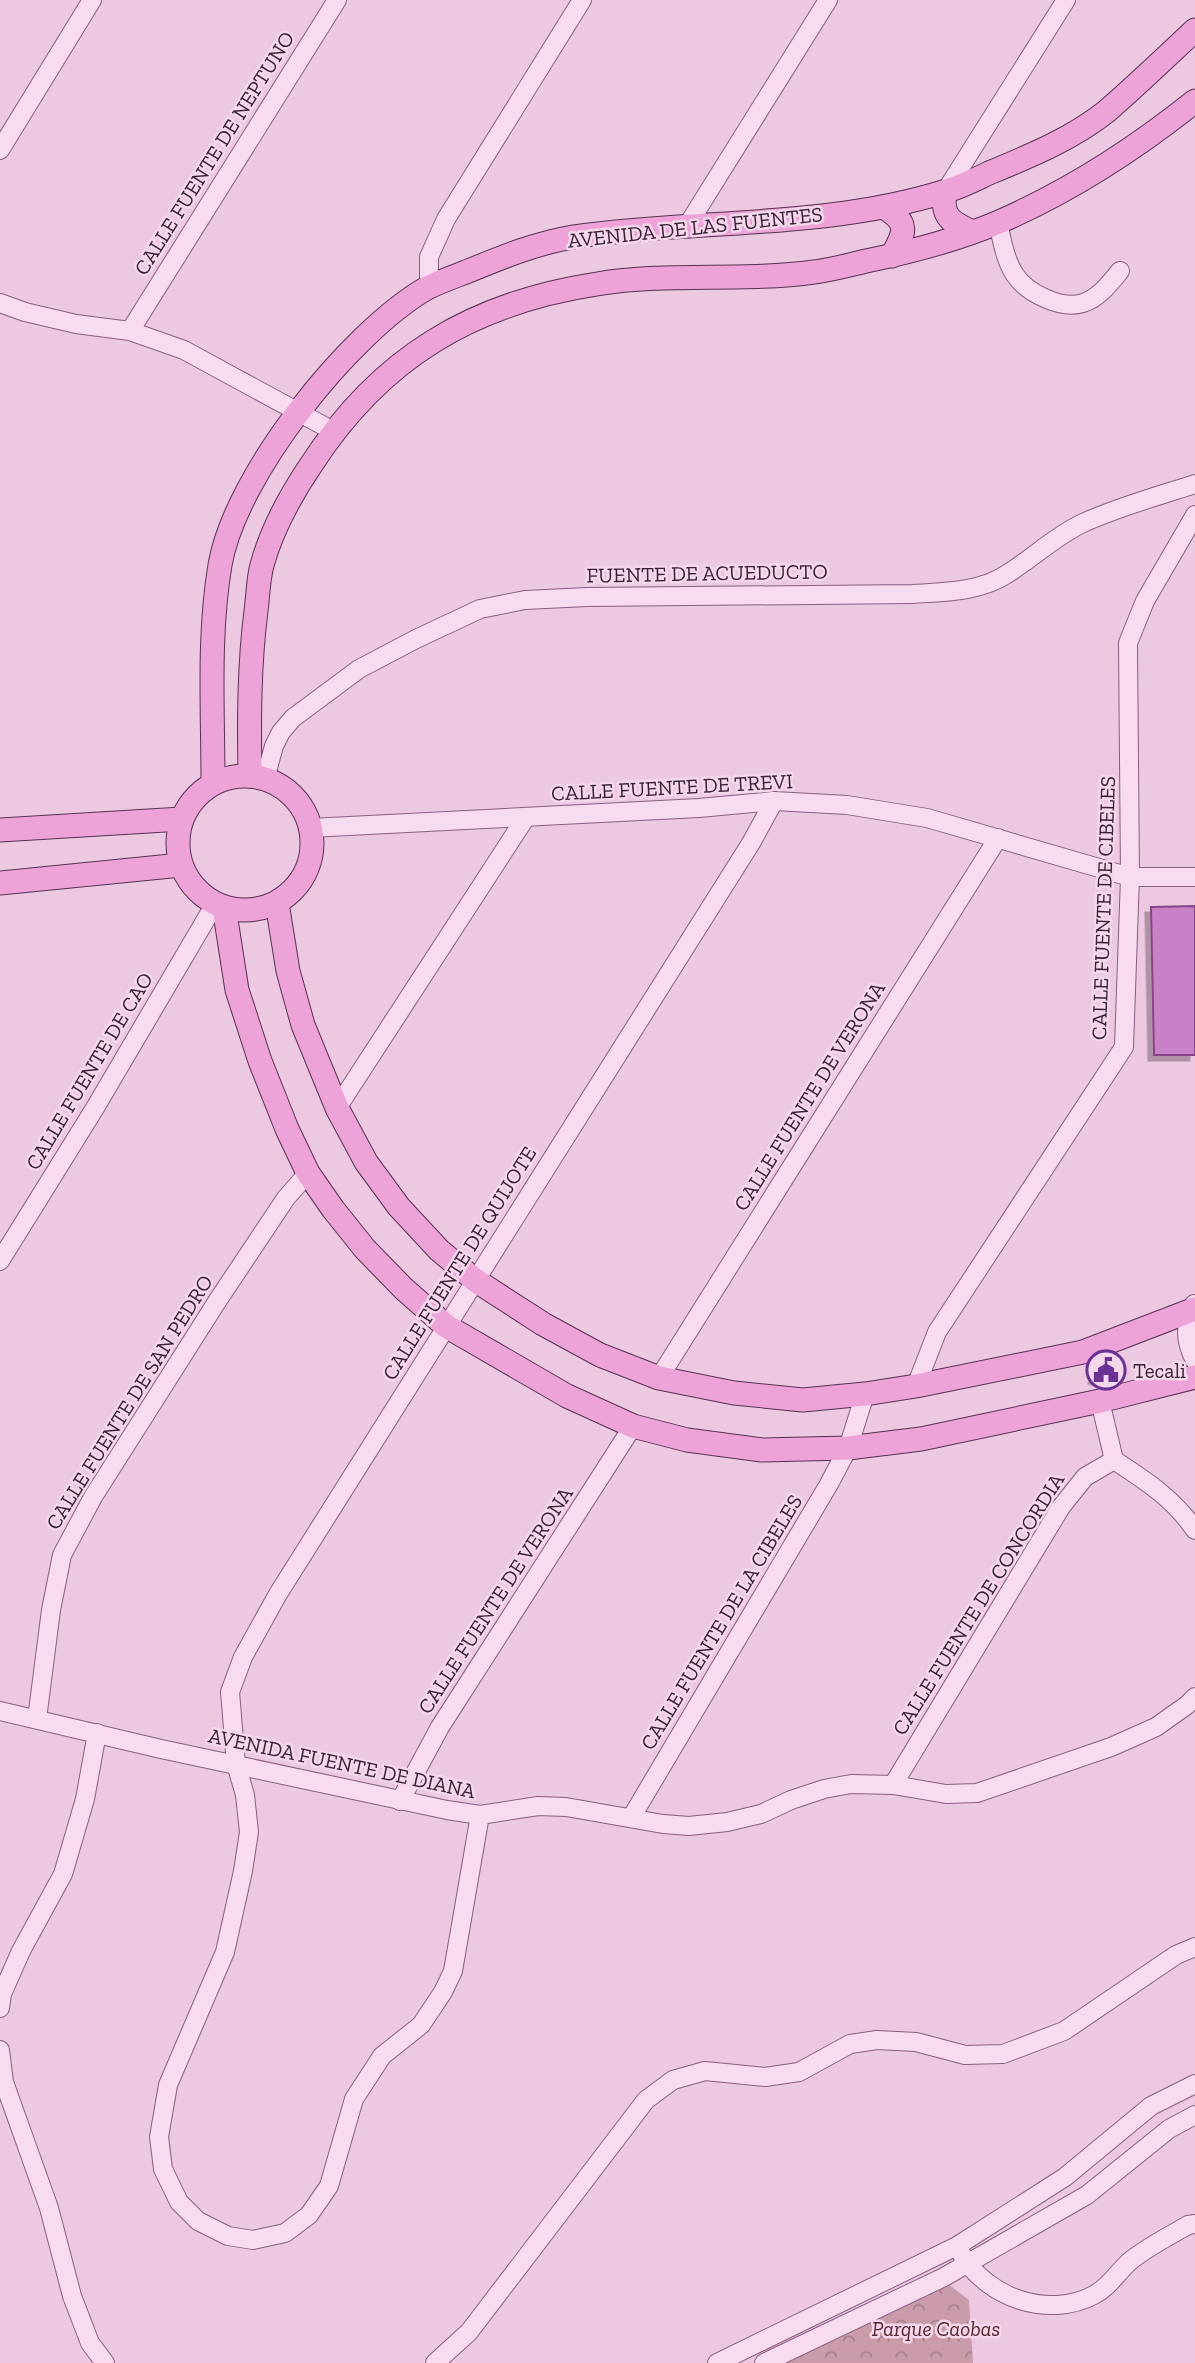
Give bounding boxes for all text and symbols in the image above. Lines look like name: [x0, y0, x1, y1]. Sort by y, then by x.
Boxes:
street label: CALLE FUENTE DE NEPTUNO: [129, 27, 299, 279]
street label: AVENIDA DE LAS FUENTES: [566, 201, 824, 253]
street label: FUENTE DE ACUEDUCTO: [586, 558, 828, 588]
street label: CALLE FUENTE DE TREVI: [551, 768, 793, 806]
street label: CALLE FUENTE DE CIBELES: [1086, 776, 1120, 1040]
street label: CALLE FUENTE DE CAO: [20, 968, 158, 1174]
street label: CALLE FUENTE DE VERONA: [728, 977, 890, 1215]
street label: CALLE FUENTE DE QUIJOTE: [377, 1142, 541, 1384]
street label: CALLE FUENTE DE SAN PEDRO: [40, 1270, 218, 1534]
public building icon: Tecali: [1085, 1349, 1127, 1391]
place label: Tecali: [1133, 1358, 1186, 1383]
street label: CALLE FUENTE DE CONCORDIA: [887, 1468, 1069, 1740]
street label: CALLE FUENTE DE VERONA: [412, 1482, 578, 1718]
street label: CALLE FUENTE DE LA CIBELES: [635, 1490, 807, 1754]
street label: AVENIDA FUENTE DE DIANA: [206, 1722, 478, 1804]
park label: Parque Caobas: [872, 2316, 1000, 2341]

